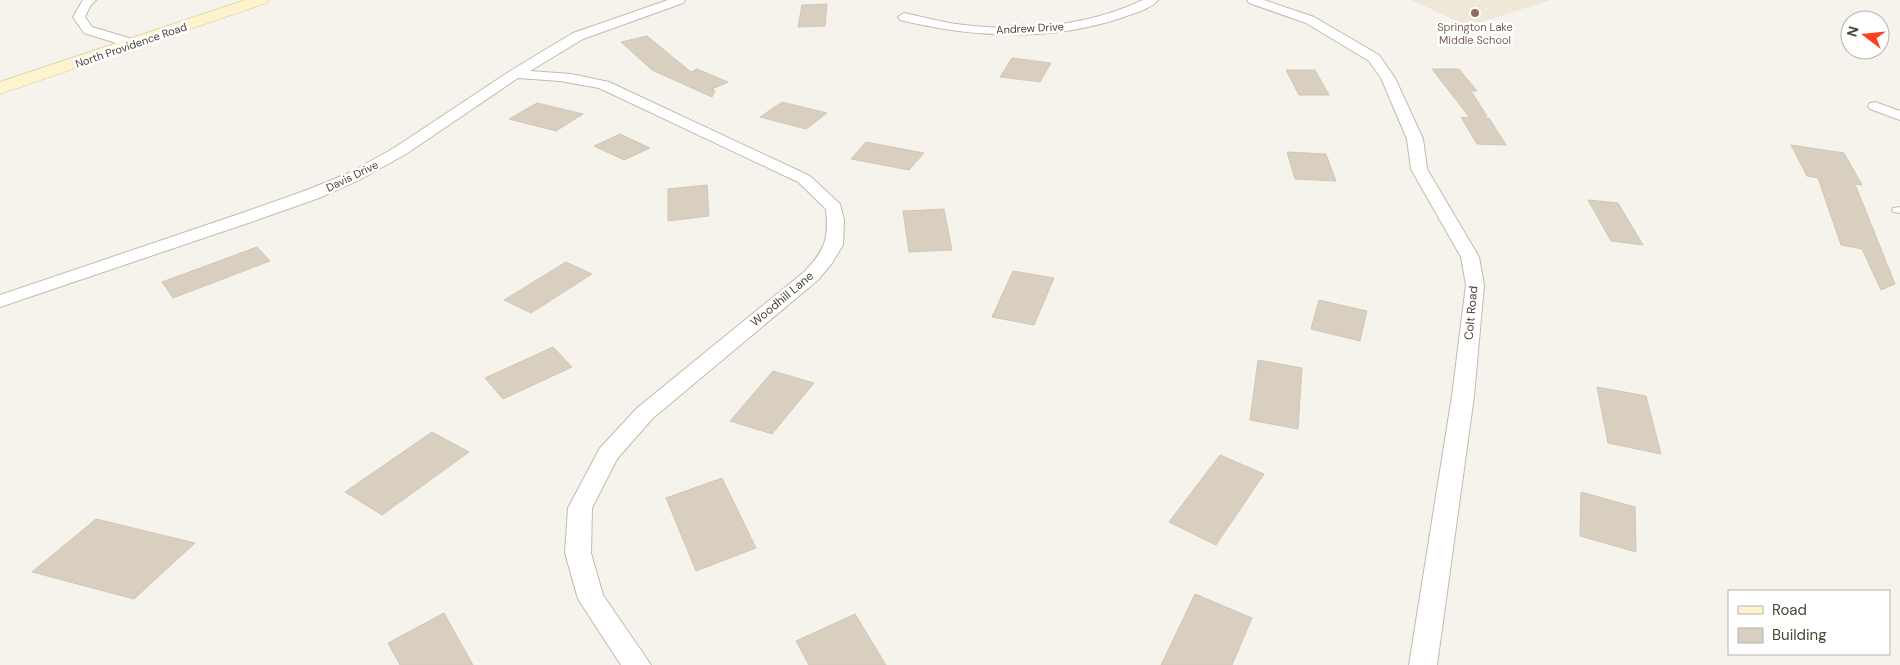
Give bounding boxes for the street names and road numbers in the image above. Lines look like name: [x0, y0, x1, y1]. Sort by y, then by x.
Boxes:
street label: North Providence Road: [73, 19, 189, 71]
street label: Andrew Drive: [996, 19, 1064, 37]
street label: Davis Drive: [324, 157, 380, 195]
street label: Woodhill Lane: [747, 268, 817, 330]
street label: Colt Road: [1461, 285, 1481, 341]

